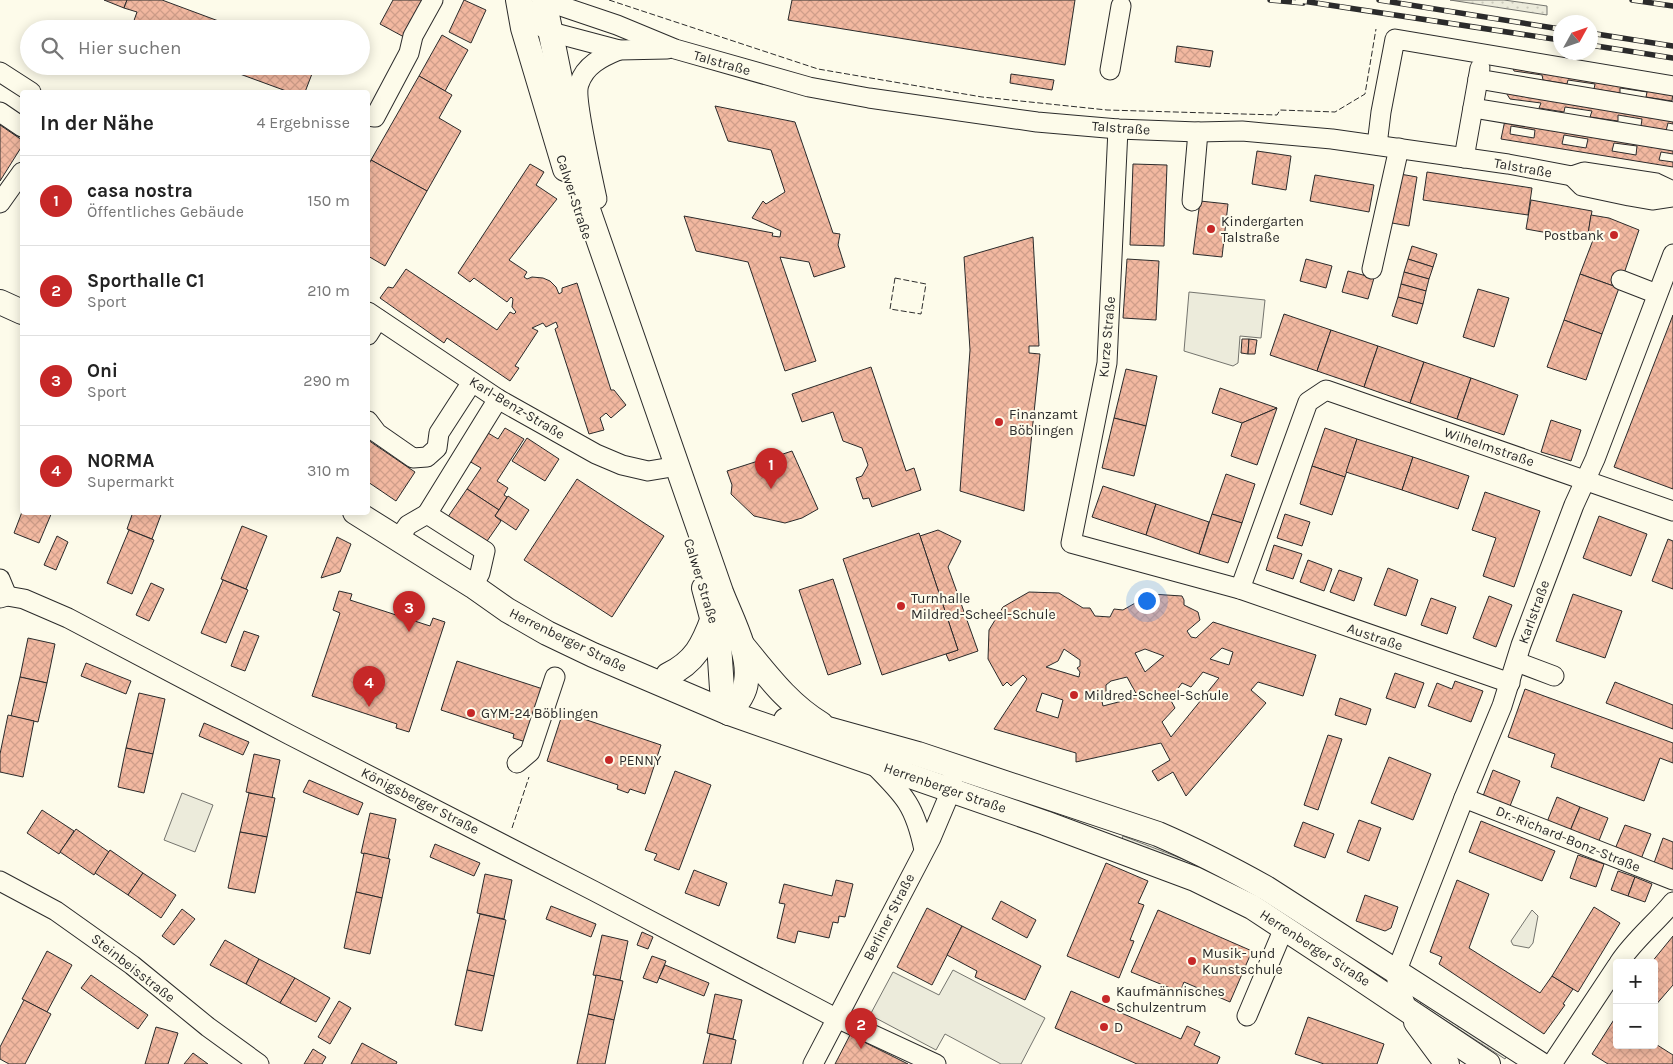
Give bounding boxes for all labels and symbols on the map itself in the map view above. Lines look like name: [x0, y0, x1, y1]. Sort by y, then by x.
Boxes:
north arrow: [1553, 15, 1598, 60]
street label: Talstraße: [691, 47, 753, 79]
street label: Talstraße: [1091, 117, 1151, 139]
street label: Calwer Straße: [552, 152, 596, 242]
street label: Talstraße: [1493, 155, 1553, 181]
place label: Kindergarten Talstraße: [1221, 213, 1304, 246]
marker: Kindergarten Talstraße: [1205, 223, 1217, 235]
place label: Postbank: [1544, 227, 1604, 244]
marker: Postbank: [1608, 229, 1620, 241]
street label: Kurze Straße: [1095, 296, 1119, 378]
street label: Karl-Benz-Straße: [466, 373, 568, 443]
place label: Finanzamt Böblingen: [1009, 406, 1078, 439]
marker: Finanzamt Böblingen: [993, 416, 1005, 428]
street label: Wilhelmstraße: [1442, 424, 1536, 470]
pin: 1: [755, 448, 787, 489]
street label: Calwer Straße: [680, 536, 722, 626]
street label: Karlstraße: [1515, 578, 1553, 646]
your location: [1134, 588, 1160, 614]
place label: Turnhalle Mildred-Scheel-Schule: [911, 590, 1056, 623]
pin: 3: [393, 591, 425, 632]
marker: Turnhalle Mildred-Scheel-Schule: [895, 600, 907, 612]
street label: Herrenberger Straße: [507, 604, 629, 676]
street label: Austraße: [1345, 620, 1405, 654]
pin: 4: [353, 666, 385, 707]
place label: Mildred-Scheel-Schule: [1084, 687, 1229, 704]
marker: Mildred-Scheel-Schule: [1068, 689, 1080, 701]
place label: GYM-24 Böblingen: [481, 705, 598, 722]
marker: GYM-24 Böblingen: [465, 707, 477, 719]
place label: PENNY: [619, 752, 662, 769]
marker: PENNY: [603, 754, 615, 766]
street label: Herrenberger Straße: [882, 759, 1008, 817]
street label: Königsberger Straße: [358, 764, 482, 838]
street label: Dr.-Richard-Bonz-Straße: [1493, 802, 1643, 876]
street label: Berliner Straße: [860, 871, 918, 963]
street label: Herrenberger Straße: [1257, 906, 1373, 990]
street label: Steinbeisstraße: [88, 930, 178, 1006]
place label: Musik- und Kunstschule: [1202, 945, 1283, 978]
marker: Musik- und Kunstschule: [1186, 955, 1198, 967]
place label: Kaufmännisches Schulzentrum: [1116, 983, 1225, 1016]
marker: Kaufmännisches Schulzentrum: [1100, 993, 1112, 1005]
pin: 2: [845, 1008, 877, 1049]
place label: D: [1114, 1019, 1123, 1036]
marker: D: [1098, 1021, 1110, 1033]

